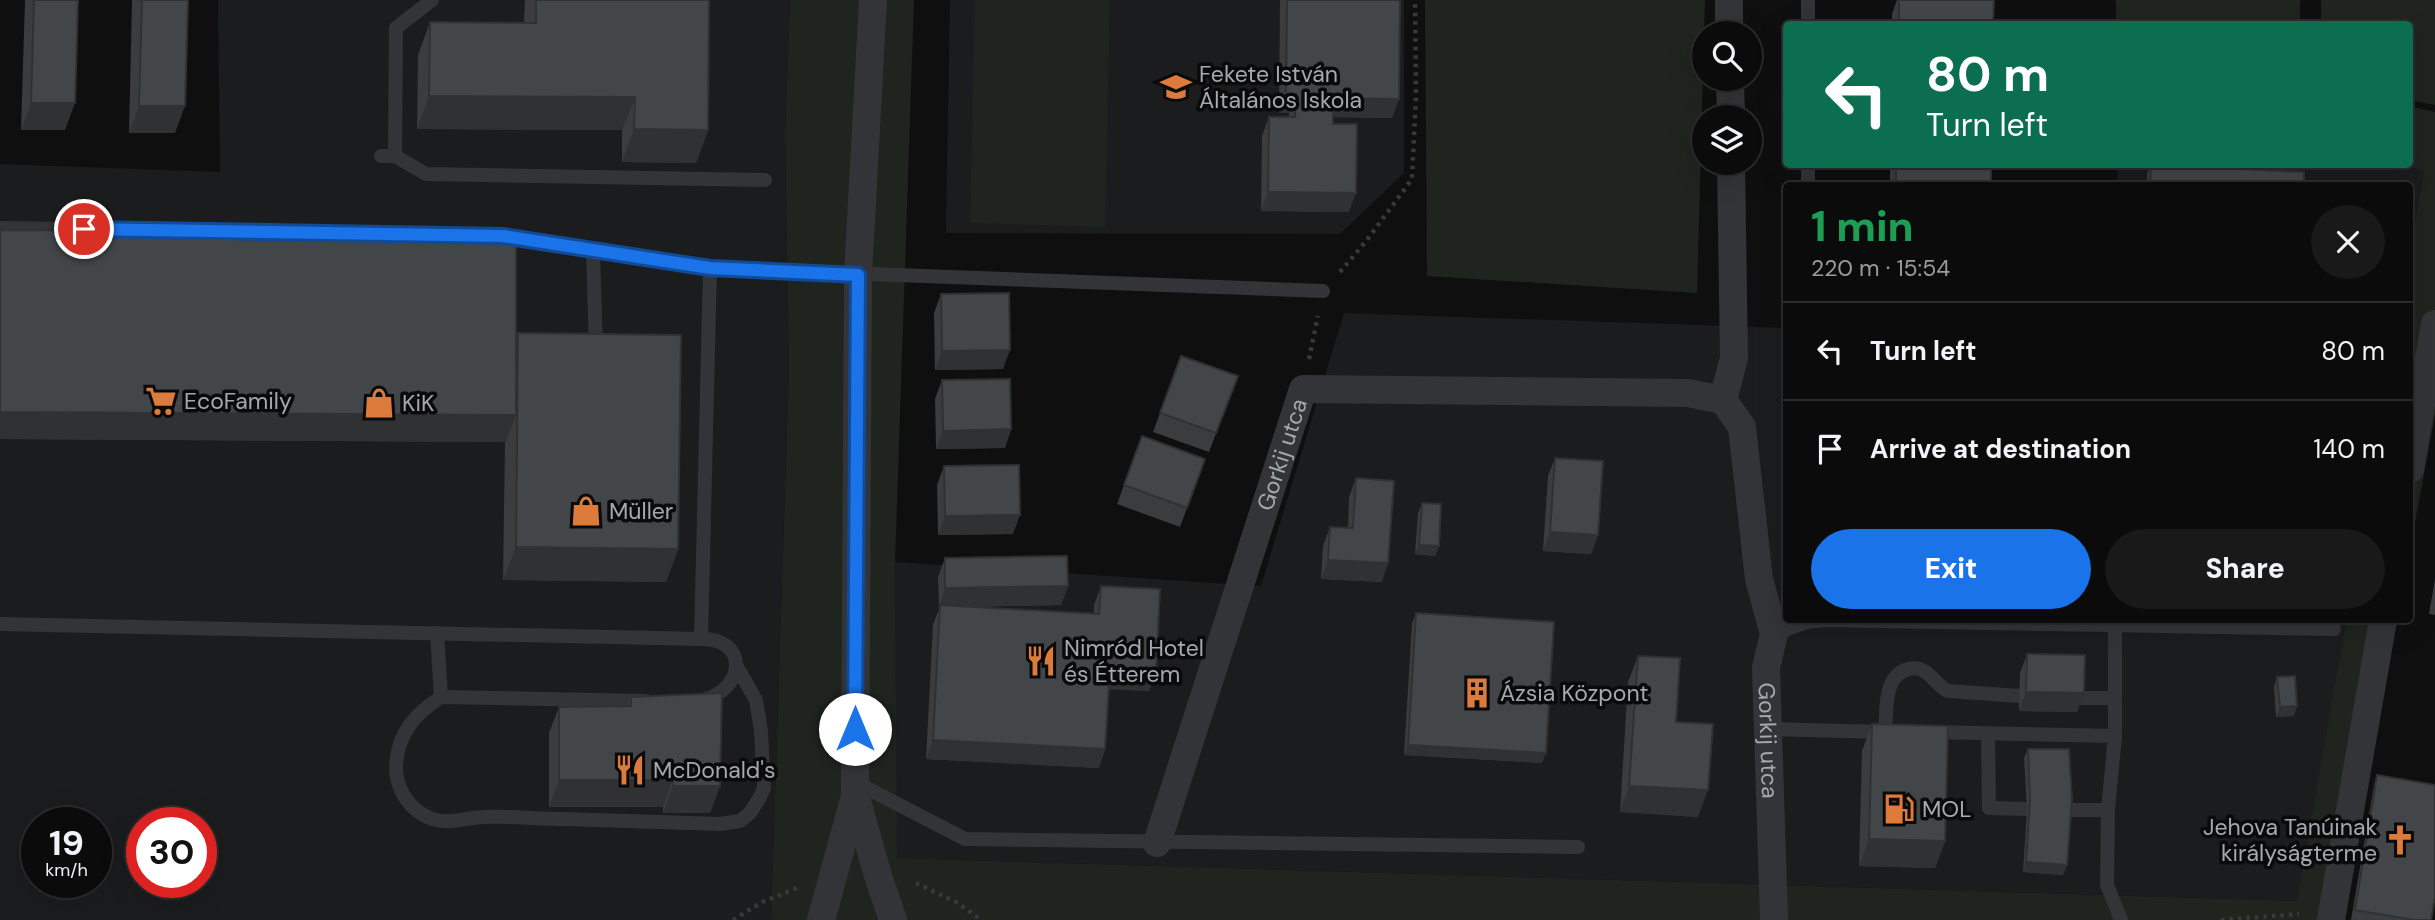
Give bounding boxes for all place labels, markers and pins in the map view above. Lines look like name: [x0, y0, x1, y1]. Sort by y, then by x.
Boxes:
place label: Fekete István Általános Iskola: [1199, 59, 1362, 115]
school or university icon: Fekete István Általános Iskola: [1159, 70, 1193, 104]
pin: [54, 199, 114, 259]
supermarket icon: EcoFamily: [144, 384, 178, 418]
place label: EcoFamily: [184, 386, 292, 416]
shop icon: KiK: [362, 386, 396, 420]
place label: KiK: [402, 388, 434, 418]
shop icon: Müller: [569, 494, 603, 528]
place label: Müller: [609, 496, 673, 526]
place label: Nimród Hotel és Étterem: [1064, 633, 1204, 689]
restaurant icon: Nimród Hotel és Étterem: [1024, 644, 1058, 678]
building icon: Ázsia Központ: [1460, 676, 1494, 710]
place label: Ázsia Központ: [1500, 678, 1649, 708]
restaurant icon: McDonald's: [613, 753, 647, 787]
place label: McDonald's: [653, 755, 775, 785]
fuel station icon: MOL: [1882, 792, 1916, 826]
place label: MOL: [1922, 794, 1971, 824]
place label: Jehova Tanúinak királyságterme: [2203, 812, 2377, 868]
church icon: Jehova Tanúinak királyságterme: [2383, 823, 2417, 857]

